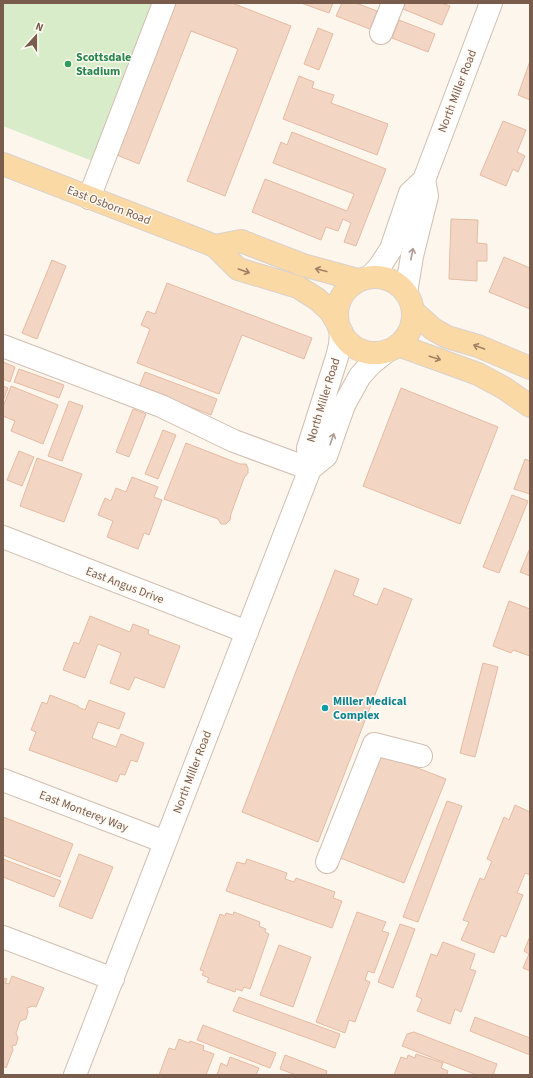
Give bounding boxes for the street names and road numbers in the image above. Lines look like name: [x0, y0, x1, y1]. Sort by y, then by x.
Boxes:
street label: North Miller Road: [434, 47, 481, 135]
street label: East Osborn Road: [64, 182, 153, 229]
street label: North Miller Road: [303, 356, 344, 444]
street label: East Angus Drive: [83, 563, 167, 608]
street label: North Miller Road: [169, 728, 216, 816]
street label: East Monterey Way: [37, 787, 131, 836]

